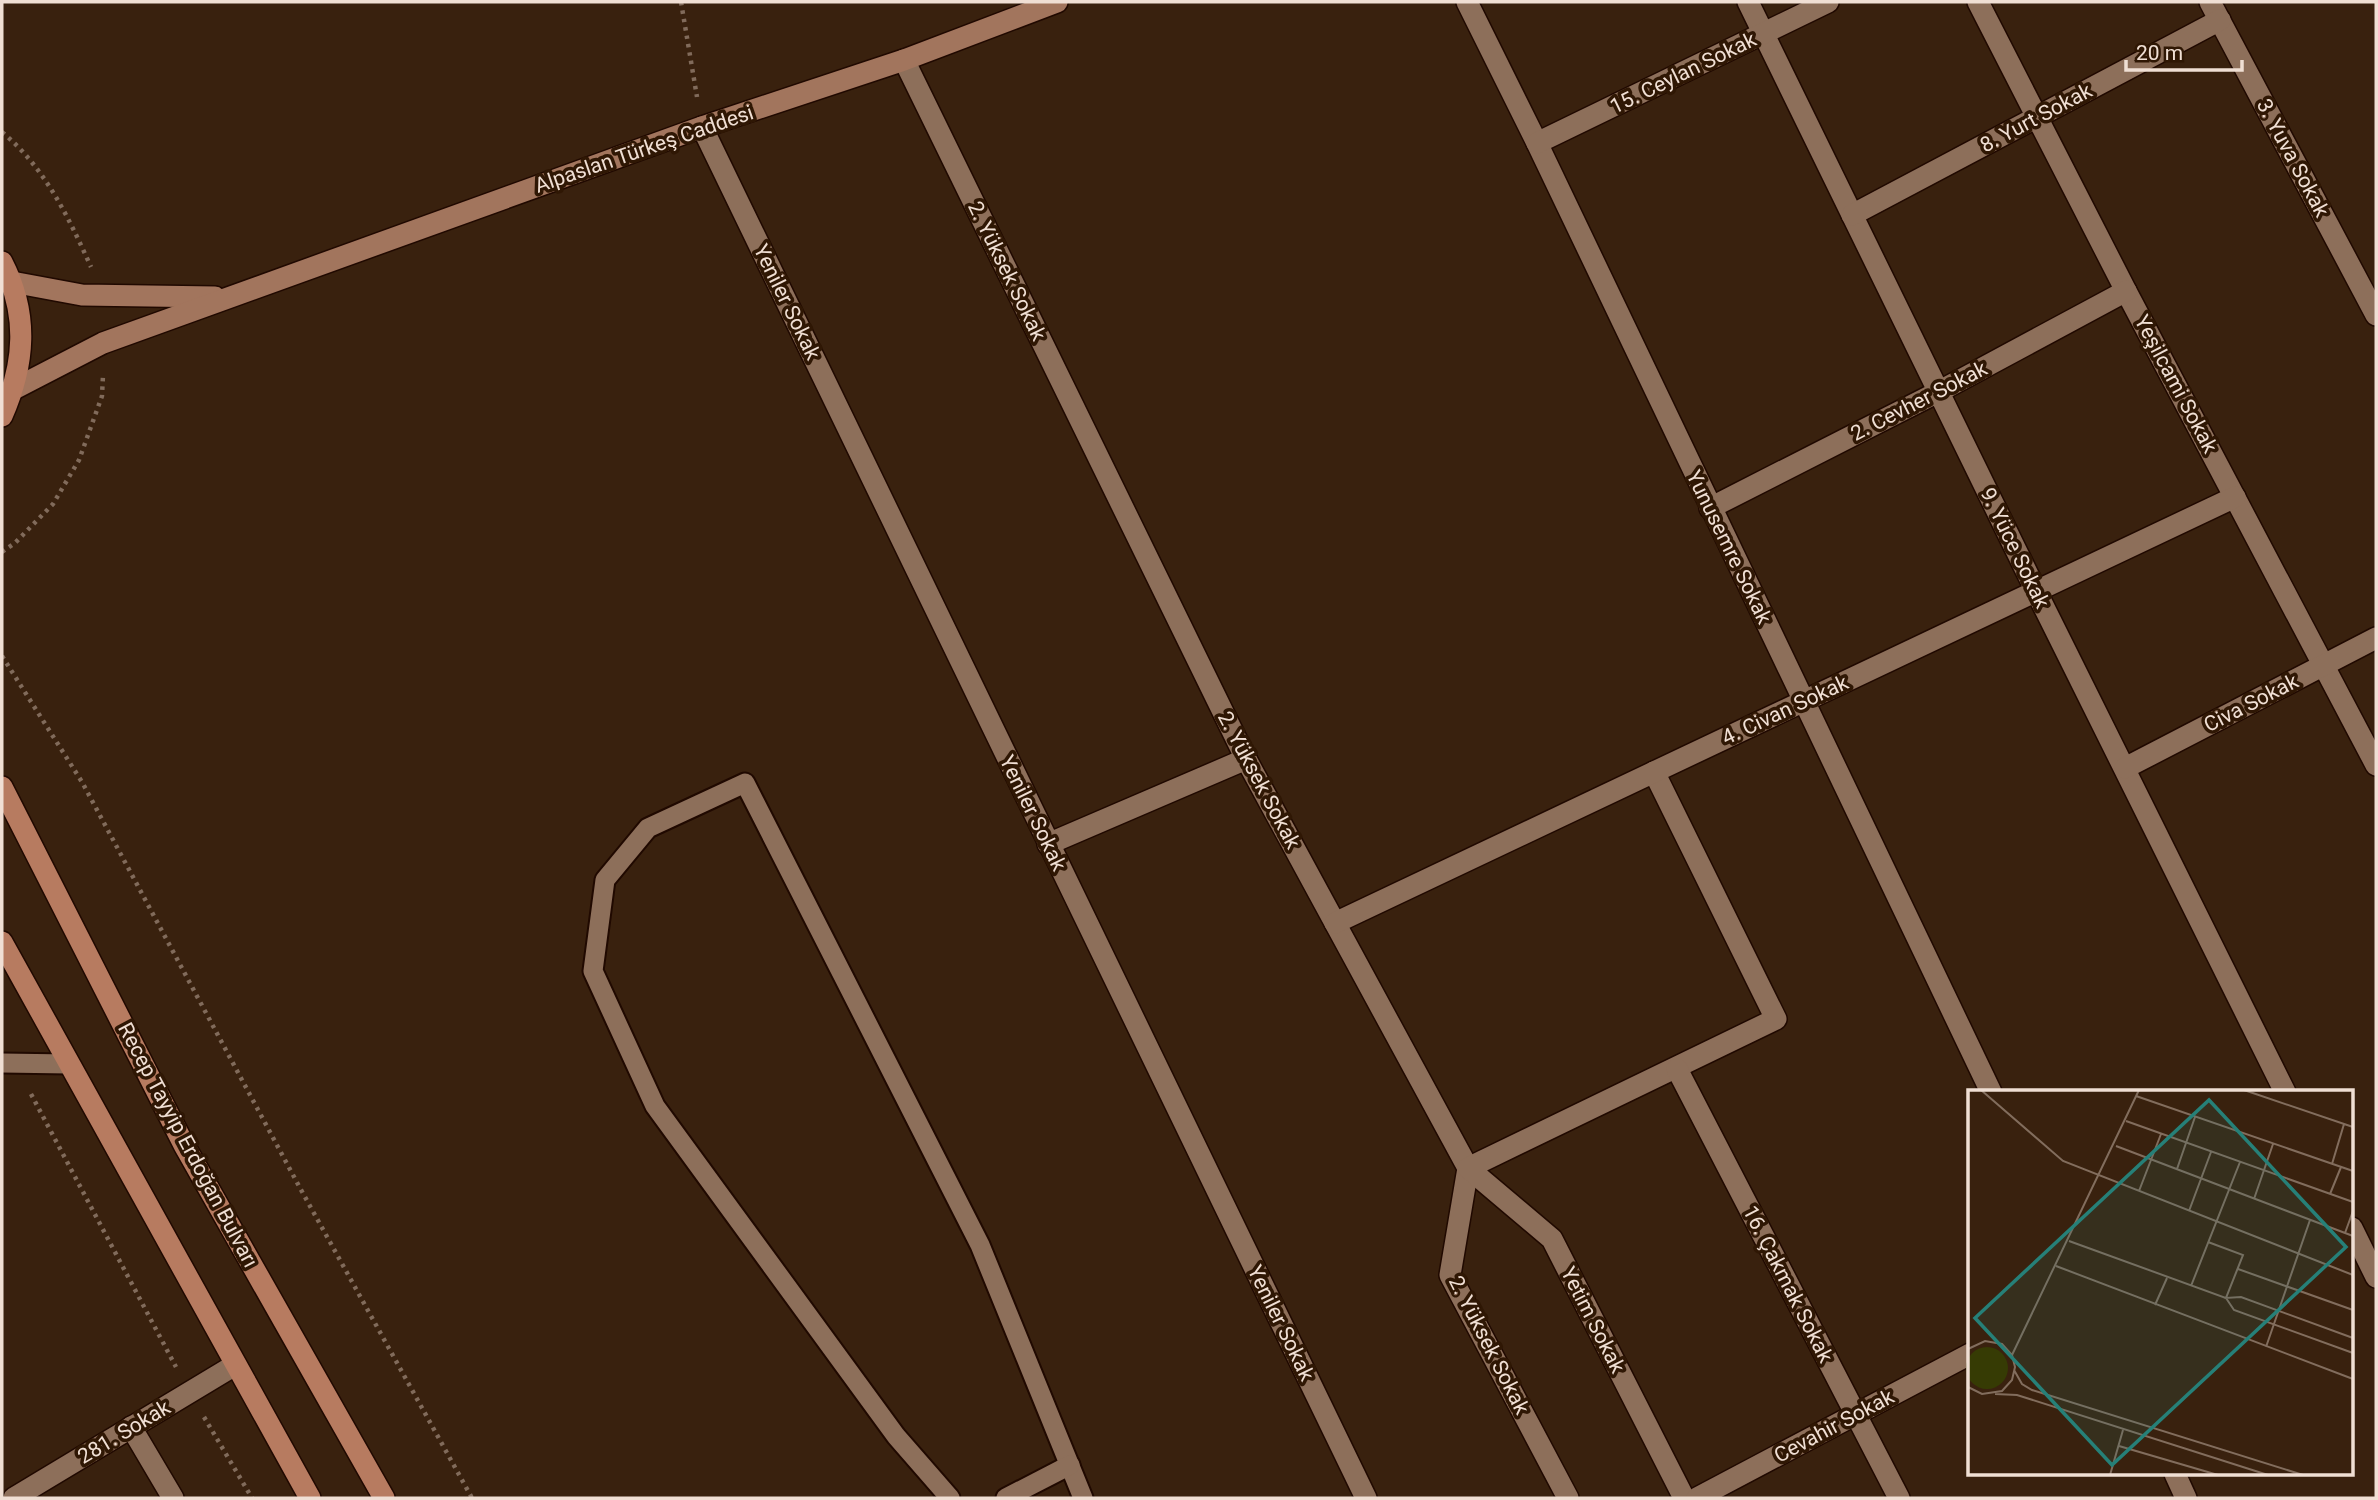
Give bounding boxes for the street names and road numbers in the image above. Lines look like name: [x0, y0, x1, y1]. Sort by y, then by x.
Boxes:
street label: 15. Ceylan Sokak: [1606, 27, 1760, 119]
street label: 8. Yurt Sokak: [1976, 78, 2096, 158]
street label: 3. Yuva Sokak: [2252, 95, 2334, 221]
street label: Alpaslan Türkeş Caddesi: [532, 100, 756, 198]
street label: 2. Yüksek Sokak: [963, 197, 1051, 345]
street label: Yeniler Sokak: [749, 240, 825, 364]
street label: Yeşilcami Sokak: [2130, 311, 2223, 457]
street label: 2. Cevher Sokak: [1847, 356, 1991, 446]
street label: Yunusemre Sokak: [1681, 466, 1777, 628]
street label: 9. Yüce Sokak: [1976, 484, 2055, 612]
street label: Civa Sokak: [2200, 669, 2302, 737]
street label: 4. Civan Sokak: [1718, 670, 1852, 750]
street label: 2. Yüksek Sokak: [1213, 707, 1305, 853]
street label: Yeniler Sokak: [995, 751, 1071, 875]
street label: Recep Tayyip Erdoğan Bulvarı: [113, 1019, 263, 1271]
street label: 16. Çakmak Sokak: [1738, 1202, 1838, 1367]
street label: Yeniler Sokak: [1243, 1261, 1319, 1385]
street label: Yetim Sokak: [1556, 1263, 1630, 1377]
street label: 2. Yüksek Sokak: [1444, 1272, 1534, 1418]
street label: Cevahir Sokak: [1770, 1384, 1898, 1468]
street label: 281. Sokak: [74, 1395, 175, 1469]

